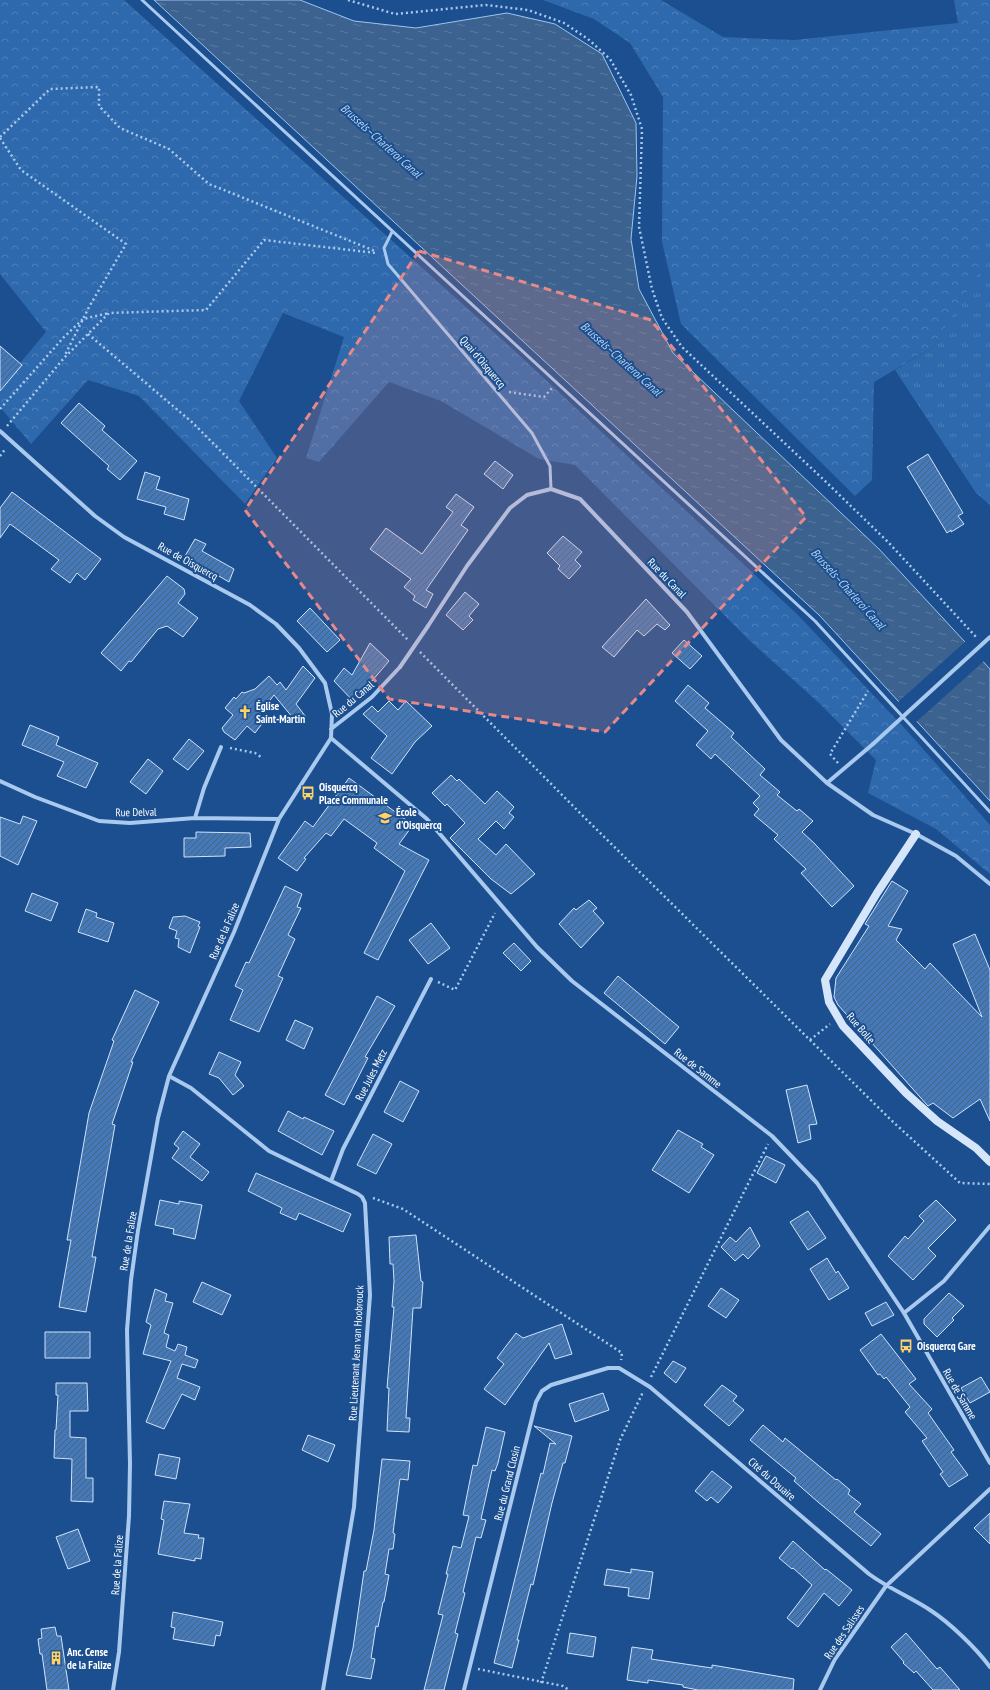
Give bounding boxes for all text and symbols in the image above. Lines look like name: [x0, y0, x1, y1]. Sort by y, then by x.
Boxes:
water label: Brussels–Charleroi Canal: [338, 100, 426, 182]
water label: Brussels–Charleroi Canal: [578, 318, 666, 400]
street label: Quai d'Oisquercq: [457, 333, 509, 391]
street label: Rue de Oisquercq: [156, 539, 221, 583]
water label: Brussels–Charleroi Canal: [808, 545, 889, 633]
street label: Rue du Canal: [645, 555, 690, 601]
street label: Rue du Canal: [329, 677, 377, 720]
place label: Église Saint-Martin: [256, 699, 305, 726]
church icon: Église Saint-Martin: [237, 704, 253, 720]
place label: Oisquercq Place Communale: [319, 780, 388, 807]
bus stop icon: Oisquercq Place Communale: [300, 785, 316, 801]
street label: Rue Delval: [115, 805, 157, 819]
place label: École d'Oisquercq: [396, 805, 442, 832]
school or university icon: École d'Oisquercq: [377, 810, 393, 826]
street label: Rue de la Falize: [206, 900, 242, 961]
street label: Rue Bolle: [844, 1010, 879, 1047]
street label: Rue de Samme: [671, 1045, 725, 1091]
street label: Rue Jules Metz: [352, 1047, 390, 1103]
street label: Rue de la Falize: [116, 1210, 140, 1272]
street label: Rue Lieutenant Jean van Hoobrouck: [345, 1284, 367, 1421]
bus stop icon: Oisquercq Gare: [898, 1338, 914, 1354]
place label: Oisquercq Gare: [917, 1339, 976, 1353]
street label: Rue de Samme: [940, 1366, 980, 1422]
street label: Rue du Grand Closin: [491, 1444, 523, 1522]
street label: Cité du Douaire: [745, 1454, 799, 1504]
street label: Rue de la Falize: [108, 1534, 126, 1595]
street label: Rue des Salisses: [821, 1602, 867, 1662]
place label: Anc. Cense de la Falize: [66, 1645, 112, 1672]
building icon: Anc. Cense de la Falize: [48, 1650, 64, 1666]

